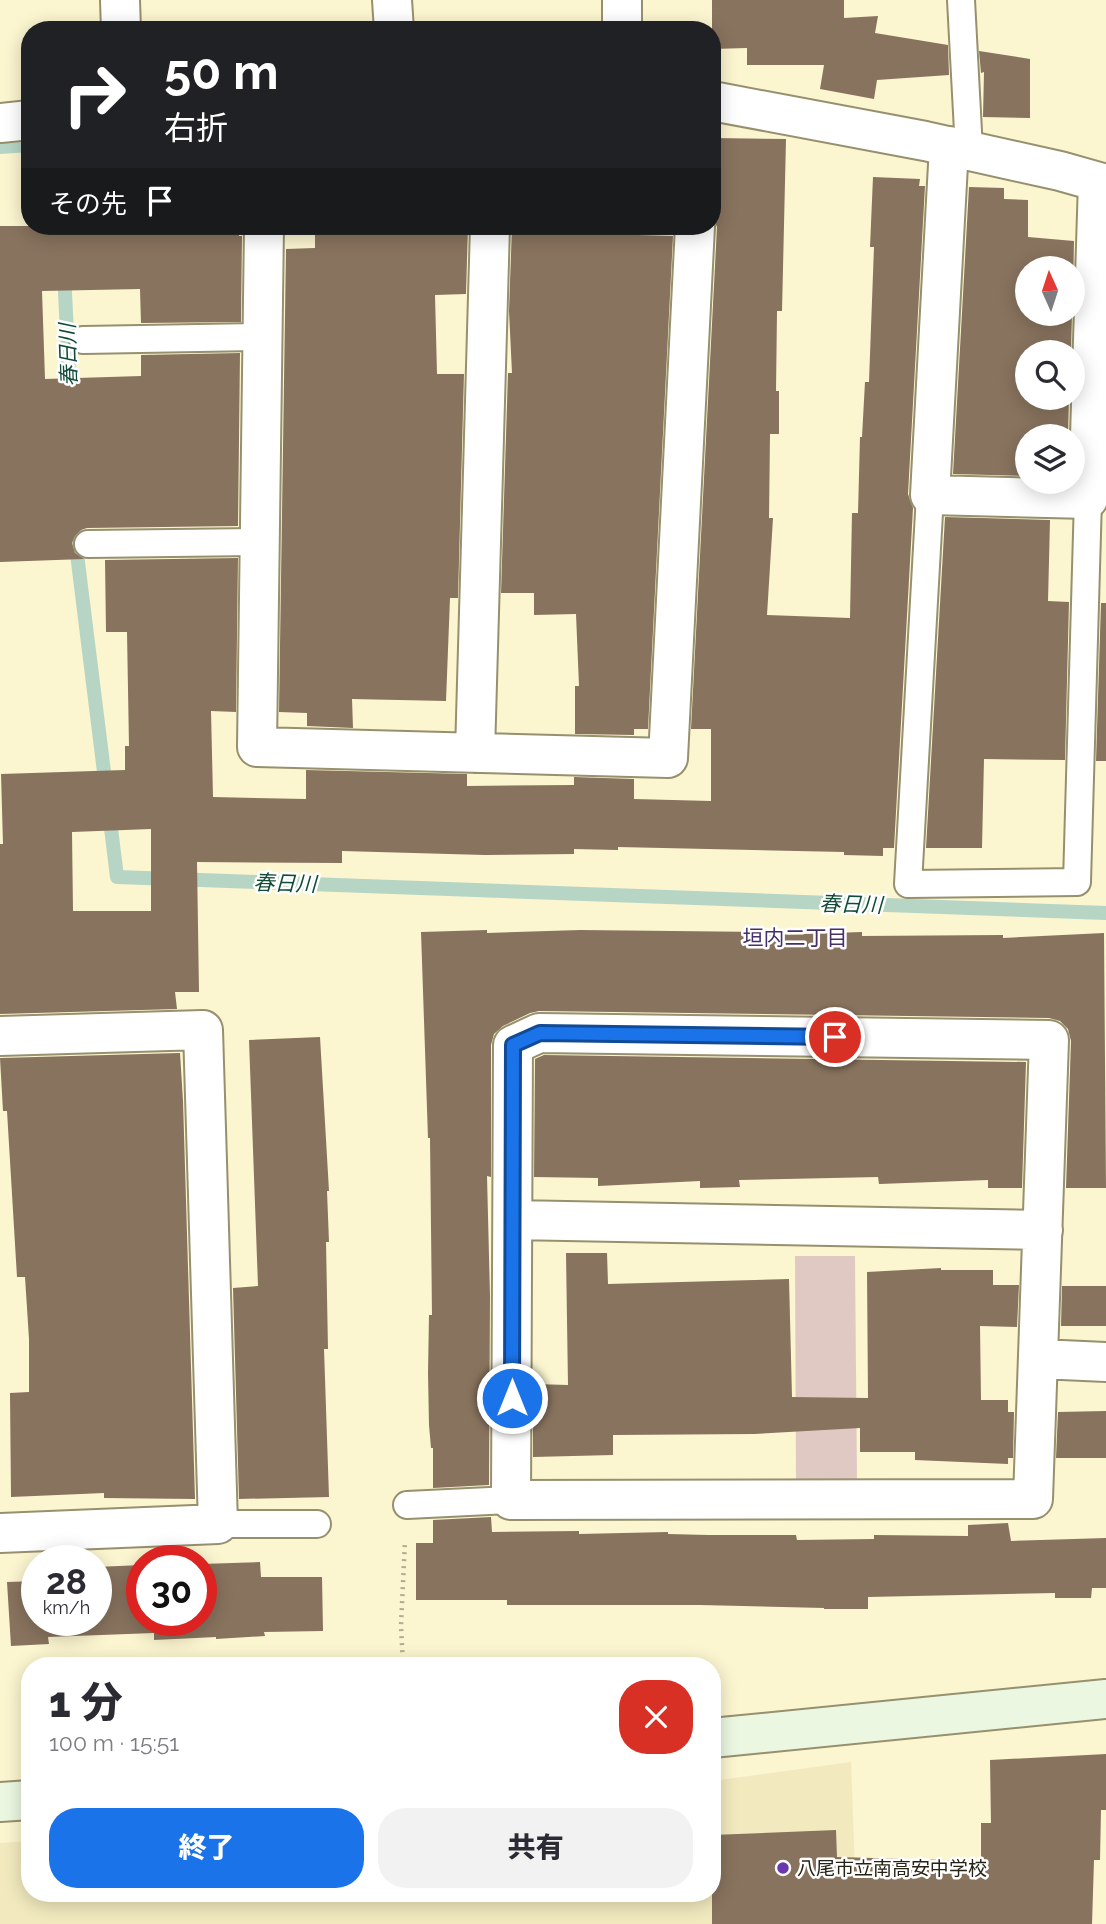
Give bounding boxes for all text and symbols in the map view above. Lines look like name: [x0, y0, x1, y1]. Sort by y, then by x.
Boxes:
text: 50 m: [164, 43, 279, 100]
icon: right: [49, 49, 140, 140]
text: 右折: [164, 109, 228, 146]
icon: arrive: [141, 182, 179, 220]
text: その先: [49, 189, 127, 219]
north arrow: [1015, 256, 1085, 326]
map controls: [1015, 256, 1085, 494]
water label: 春日川: [54, 321, 82, 387]
button: search: [1015, 340, 1085, 410]
button: layers: [1015, 424, 1085, 494]
water label: 春日川: [253, 869, 319, 897]
water label: 春日川: [819, 890, 885, 918]
district label: 垣内二丁目: [743, 925, 848, 950]
pin: [805, 1007, 865, 1067]
icon: arrive: [816, 1018, 854, 1056]
position arrow: [475, 1361, 549, 1435]
speed limit sign: 30: [126, 1545, 217, 1636]
text: 28: [46, 1561, 87, 1602]
text: km/h: [43, 1597, 90, 1618]
text: 1 分: [49, 1678, 123, 1727]
button: close: [619, 1680, 693, 1754]
text: 100 m · 15:51: [49, 1729, 179, 1756]
button: 終了: [49, 1808, 364, 1888]
button: 共有: [378, 1808, 693, 1888]
place label: 八尾市立南高安中学校: [797, 1857, 987, 1879]
marker: 八尾市立南高安中学校: [775, 1860, 791, 1876]

